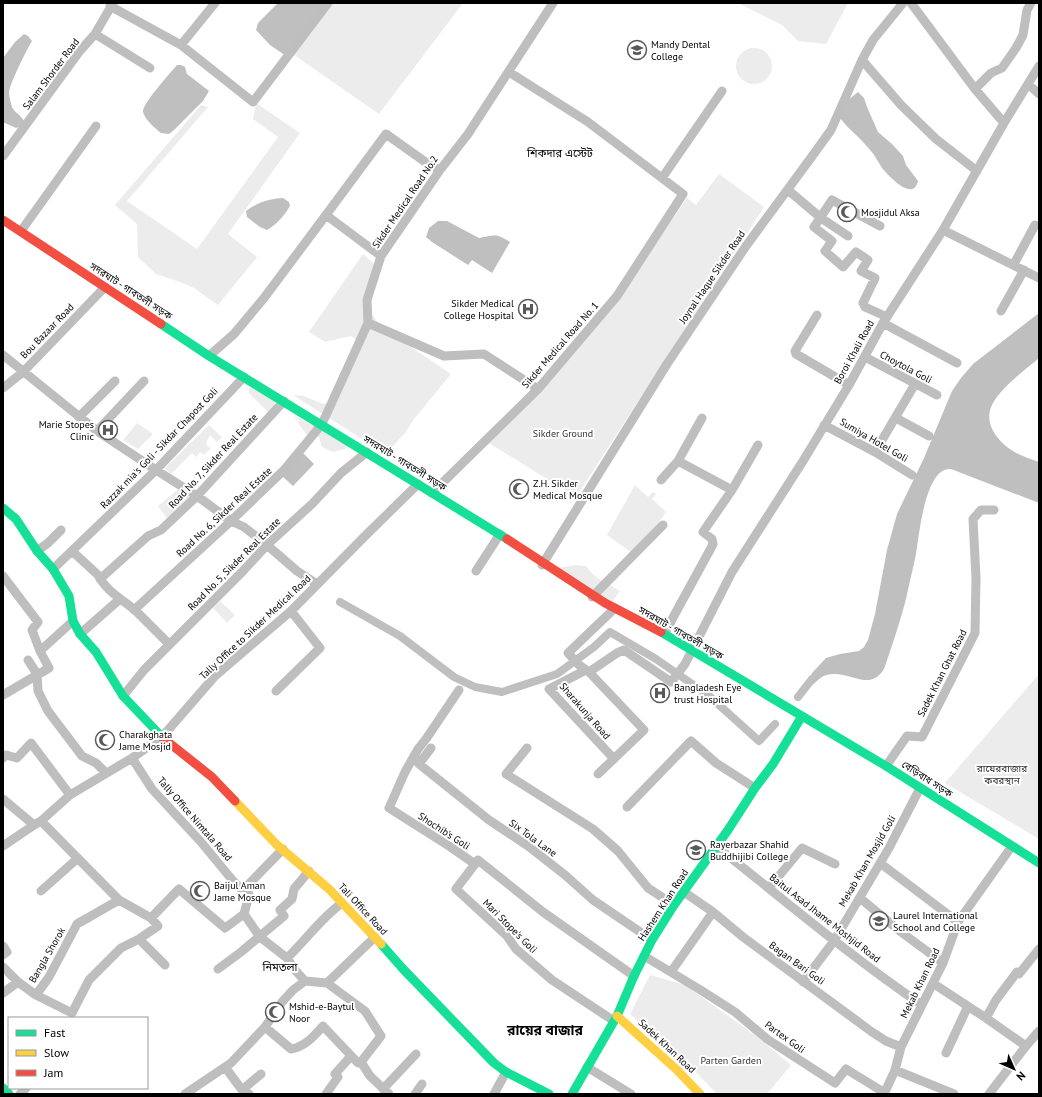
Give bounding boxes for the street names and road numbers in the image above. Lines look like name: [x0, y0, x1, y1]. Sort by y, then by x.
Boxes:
street label: Salam Shorder Road: [20, 36, 82, 112]
street label: Sikder Medical Road No.2: [369, 153, 441, 251]
street label: Joynal Haque Sikder Road: [675, 228, 748, 327]
street label: সদরঘাট - গাবতলী সড়ক: [87, 259, 175, 323]
street label: Sikder Medical Road No. 1: [519, 299, 601, 391]
street label: Bou Bazaar Road: [17, 301, 77, 361]
street label: Boroi Khali Road: [831, 318, 877, 386]
street label: Choytola Goli: [878, 348, 934, 386]
street label: Razzak mia's Goli - Sikdar Chapost Goli: [97, 385, 221, 511]
street label: Road No. 7, Sikder Real Estate: [166, 411, 260, 511]
street label: Sumiya Hotel Goli: [837, 415, 911, 465]
street label: সদরঘাট - গাবতলী সড়ক: [360, 432, 450, 494]
street label: Road No. 6, Sikder Real Estate: [173, 464, 275, 560]
street label: Road No. 5, Sikder Real Estate: [185, 515, 283, 613]
street label: Tally Office to Sikder Medical Road: [197, 572, 313, 682]
street label: সদরঘাট - গাবতলী সড়ক: [635, 603, 726, 663]
street label: Sadek Khan Ghat Road: [914, 627, 970, 719]
street label: Sharakunja Road: [557, 680, 613, 742]
street label: বেড়িবাধ সড়ক: [899, 758, 956, 801]
street label: Tally Office Nimtala Road: [155, 774, 235, 864]
street label: Shochib's Goli: [416, 809, 472, 853]
street label: Mekab Khan Mosjid Goli: [836, 813, 898, 909]
street label: Six Tola Lane: [507, 816, 559, 860]
street label: Hashem Khan Road: [635, 867, 691, 943]
street label: Baitul Asad Jhame Moshjid Road: [767, 871, 883, 965]
street label: Tali Office Road: [336, 880, 390, 938]
street label: Mari Stope's Goli: [480, 896, 540, 956]
street label: Bangla Shorok: [26, 925, 68, 985]
street label: Bagan Bari Goli: [767, 938, 827, 988]
street label: Mekab Khan Road: [897, 946, 943, 1020]
street label: Sadek Khan Road: [636, 1016, 698, 1076]
street label: Partex Goli: [762, 1018, 808, 1056]

